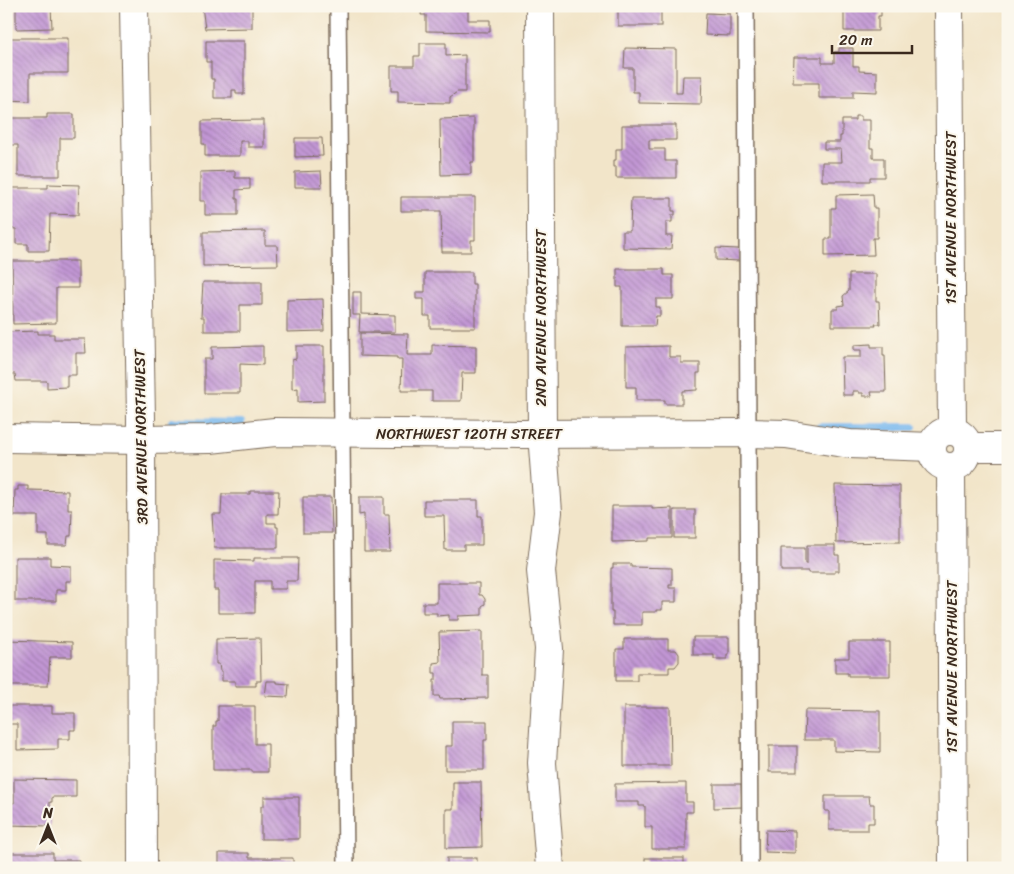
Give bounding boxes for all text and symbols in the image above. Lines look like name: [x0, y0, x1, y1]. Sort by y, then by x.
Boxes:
scale bar: [832, 22, 912, 54]
text: 20 m: [839, 27, 873, 53]
street label: 1ST AVENUE NORTHWEST: [938, 131, 964, 304]
street label: 2ND AVENUE NORTHWEST: [528, 228, 554, 407]
street label: 3RD AVENUE NORTHWEST: [126, 348, 156, 525]
street label: NORTHWEST 120TH STREET: [376, 421, 564, 447]
street label: 1ST AVENUE NORTHWEST: [939, 580, 965, 753]
text: N: [42, 801, 53, 826]
north arrow: [22, 802, 72, 852]

